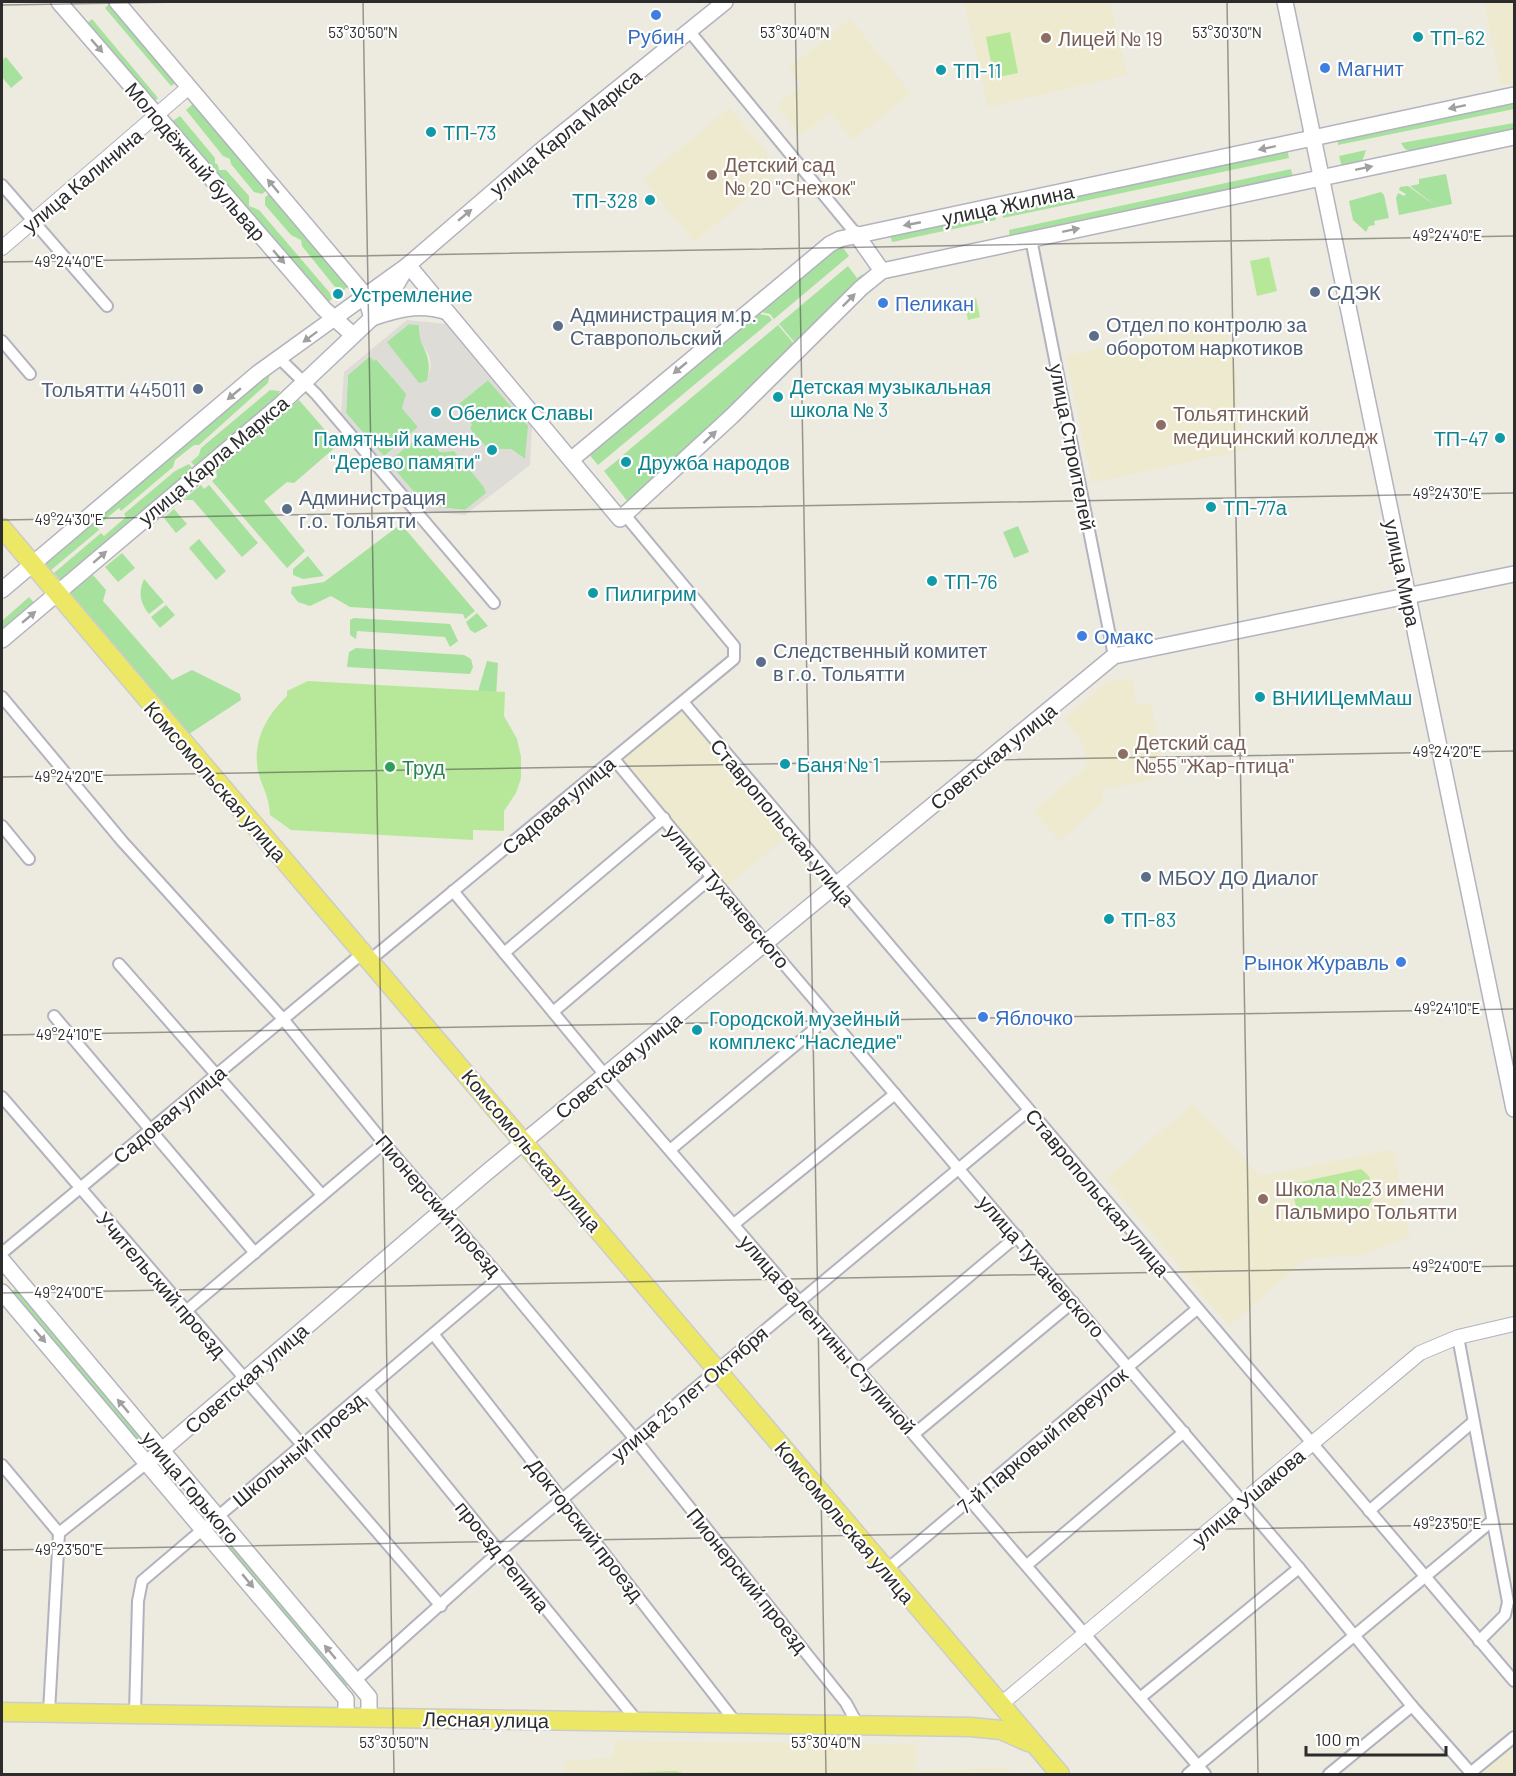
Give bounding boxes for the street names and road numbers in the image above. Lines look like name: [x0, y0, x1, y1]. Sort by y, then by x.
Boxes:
street label: улица Карла Маркса: [484, 63, 646, 201]
street label: Молодёжный бульвар: [121, 77, 271, 245]
street label: улица Калинина: [17, 122, 147, 237]
street label: улица Жилина: [940, 178, 1077, 230]
street label: улица Строителей: [1045, 362, 1101, 532]
street label: улица Карла Маркса: [133, 390, 293, 530]
street label: улица Мира: [1380, 517, 1426, 630]
street label: Комсомольская улица: [140, 696, 293, 867]
street label: Советская улица: [925, 697, 1062, 814]
street label: Ставропольская улица: [706, 733, 861, 911]
street label: Садовая улица: [497, 750, 620, 859]
street label: улица Тухачевского: [661, 819, 795, 973]
street label: Советская улица: [550, 1006, 687, 1123]
street label: Садовая улица: [108, 1059, 231, 1168]
street label: Комсомольская улица: [457, 1064, 607, 1237]
street label: Ставропольская улица: [1021, 1103, 1176, 1281]
street label: Пионерский проезд: [371, 1129, 507, 1281]
street label: улица Тухачевского: [974, 1190, 1110, 1342]
street label: Учительский проезд: [92, 1206, 232, 1362]
street label: улица Валентины Ступиной: [735, 1229, 921, 1439]
street label: Советская улица: [179, 1317, 313, 1438]
street label: улица 25 лет Октября: [606, 1320, 772, 1466]
street label: 7-й Парковый переулок: [952, 1362, 1132, 1518]
street label: Школьный проезд: [227, 1387, 369, 1511]
street label: улица Горького: [137, 1426, 245, 1548]
street label: Комсомольская улица: [770, 1436, 920, 1609]
street label: улица Ушакова: [1187, 1442, 1310, 1551]
street label: Докторский проезд: [523, 1453, 649, 1605]
street label: проезд Репина: [451, 1496, 556, 1617]
street label: Пионерский проезд: [682, 1503, 814, 1657]
street label: Лесная улица: [423, 1706, 550, 1732]

